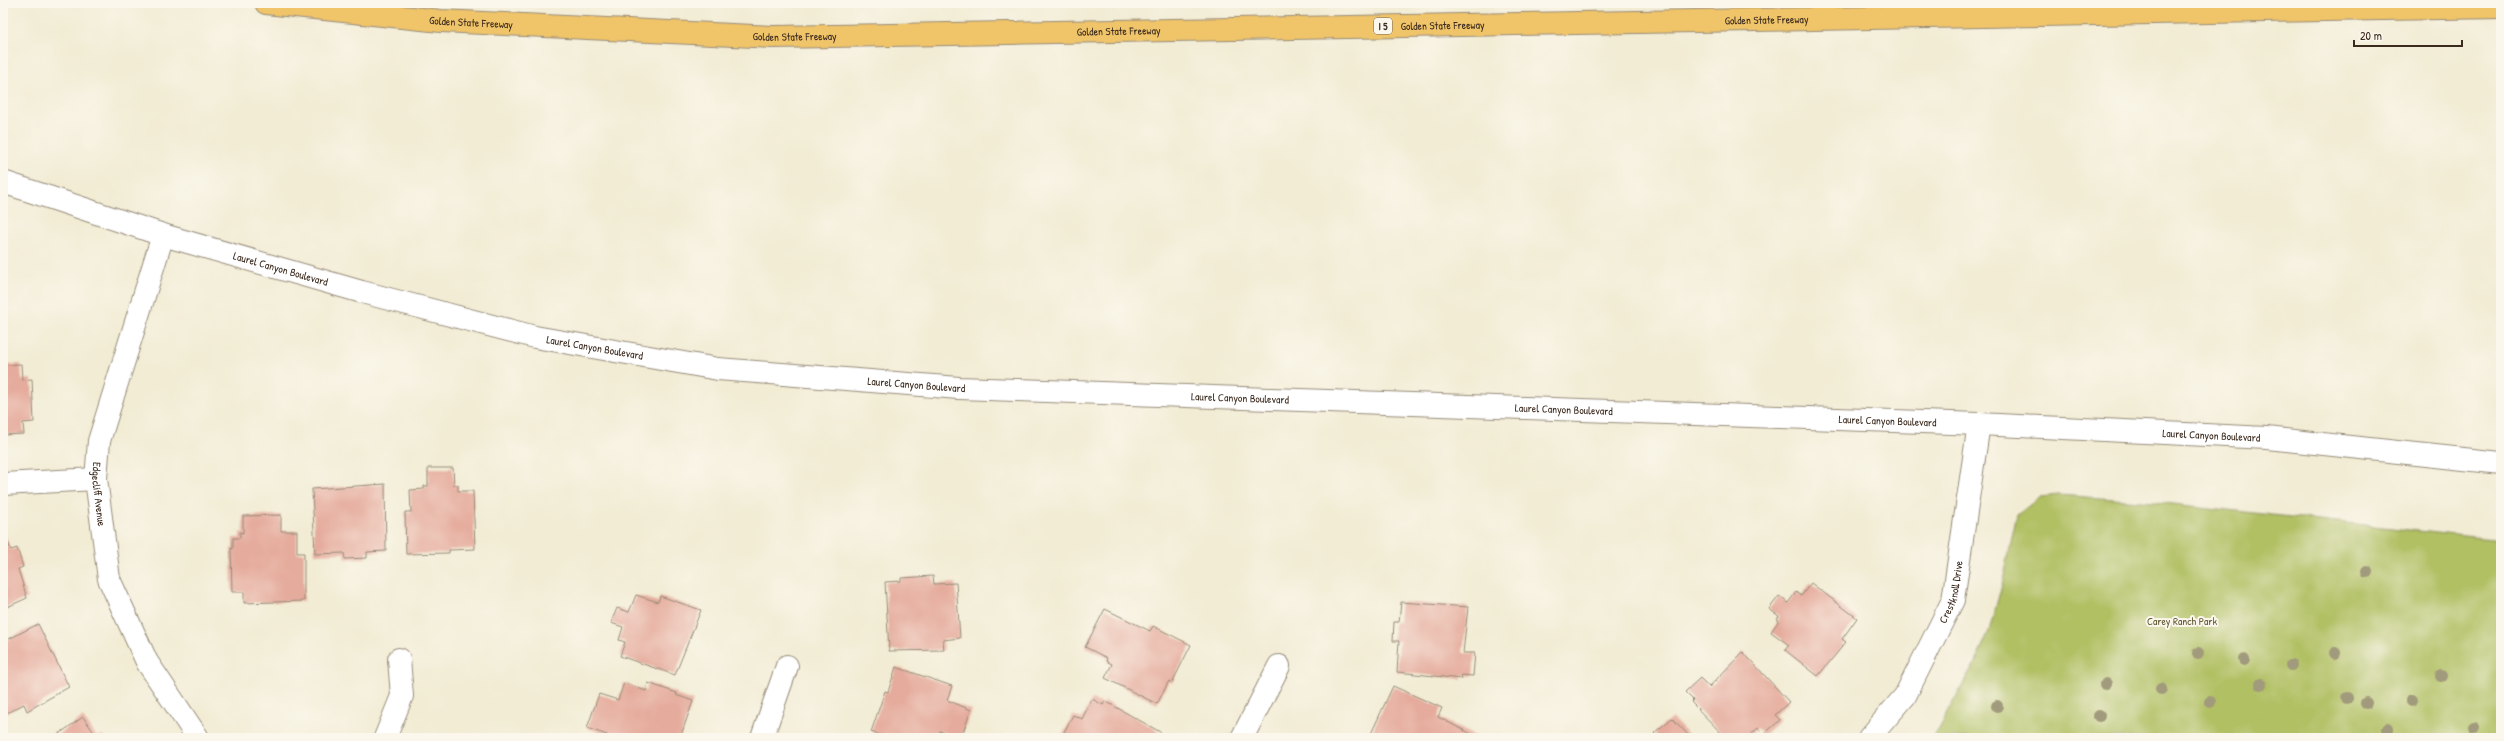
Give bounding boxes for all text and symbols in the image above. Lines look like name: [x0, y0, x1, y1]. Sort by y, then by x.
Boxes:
street label: Golden State Freeway: [1724, 12, 1809, 27]
street label: Golden State Freeway: [428, 13, 514, 31]
road number: I 5: [1374, 18, 1392, 34]
street label: Golden State Freeway: [1400, 18, 1485, 33]
scale bar: [2354, 22, 2462, 48]
street label: Golden State Freeway: [1077, 23, 1161, 39]
text: 20 m: [2360, 27, 2382, 44]
street label: Golden State Freeway: [752, 29, 837, 44]
street label: Laurel Canyon Boulevard: [232, 249, 330, 289]
street label: Laurel Canyon Boulevard: [545, 332, 645, 363]
street label: Laurel Canyon Boulevard: [867, 374, 966, 395]
street label: Laurel Canyon Boulevard: [1191, 389, 1290, 407]
street label: Laurel Canyon Boulevard: [1515, 401, 1614, 418]
street label: Laurel Canyon Boulevard: [1838, 412, 1937, 430]
street label: Laurel Canyon Boulevard: [2162, 426, 2261, 445]
street label: Edgecliff Avenue: [89, 461, 109, 527]
street label: Crestknoll Drive: [1936, 559, 1966, 626]
park label: Carey Ranch Park: [2147, 614, 2218, 628]

